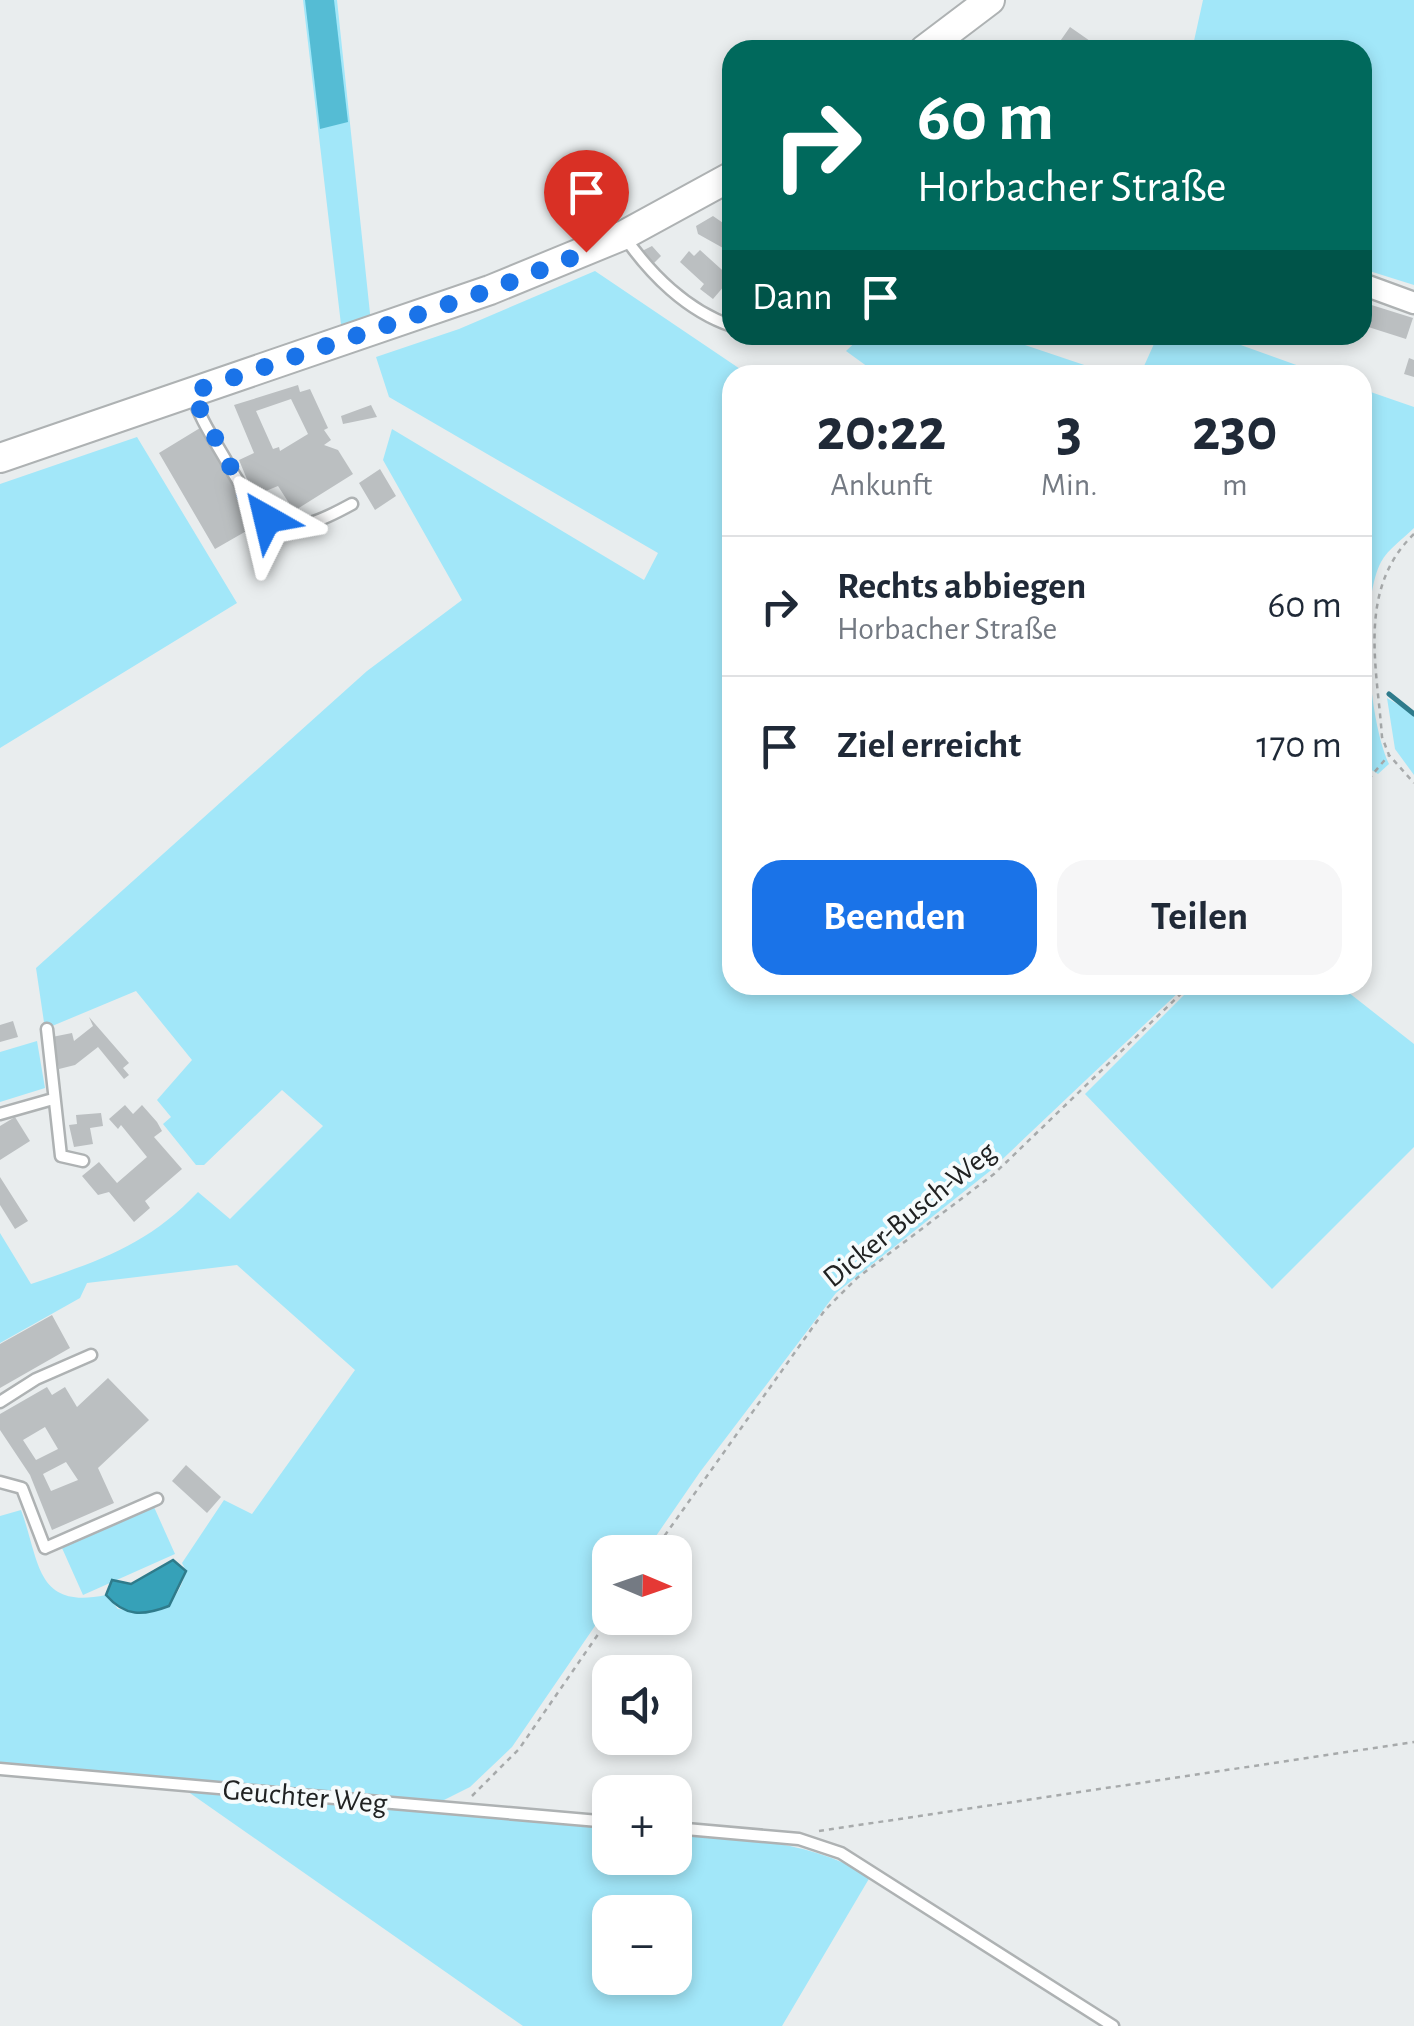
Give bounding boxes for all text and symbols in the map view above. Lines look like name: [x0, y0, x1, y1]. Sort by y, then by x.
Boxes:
icon: right: [752, 80, 882, 210]
text: 60 m: [917, 83, 1054, 153]
pin: [544, 150, 629, 253]
icon: arrive: [559, 165, 614, 220]
text: Horbacher Straße: [917, 165, 1227, 210]
icon: arrive: [853, 270, 908, 325]
text: Dann: [752, 279, 833, 317]
text: 20:22: [816, 401, 946, 461]
text: 3: [1056, 401, 1082, 461]
text: 230: [1192, 401, 1277, 461]
position arrow: [215, 467, 319, 571]
text: Ankunft: [831, 469, 932, 501]
text: Min.: [1041, 469, 1098, 501]
text: m: [1222, 469, 1248, 501]
text: Rechts abbiegen: [837, 568, 1086, 606]
icon: right: [752, 579, 807, 634]
text: 60 m: [1267, 587, 1342, 625]
text: Horbacher Straße: [837, 613, 1057, 645]
icon: arrive: [752, 719, 807, 774]
text: Ziel erreicht: [837, 727, 1021, 765]
text: 170 m: [1256, 727, 1342, 765]
button: Beenden: [752, 860, 1037, 975]
button: Teilen: [1057, 860, 1342, 975]
street label: Dicker-Busch-Weg: [818, 1136, 1002, 1293]
north arrow: [592, 1535, 692, 1635]
map controls: [592, 1535, 692, 1995]
button: sound: [592, 1655, 692, 1755]
street label: Geuchter Weg: [221, 1775, 389, 1819]
button: +: [592, 1775, 692, 1875]
button: −: [592, 1895, 692, 1995]

